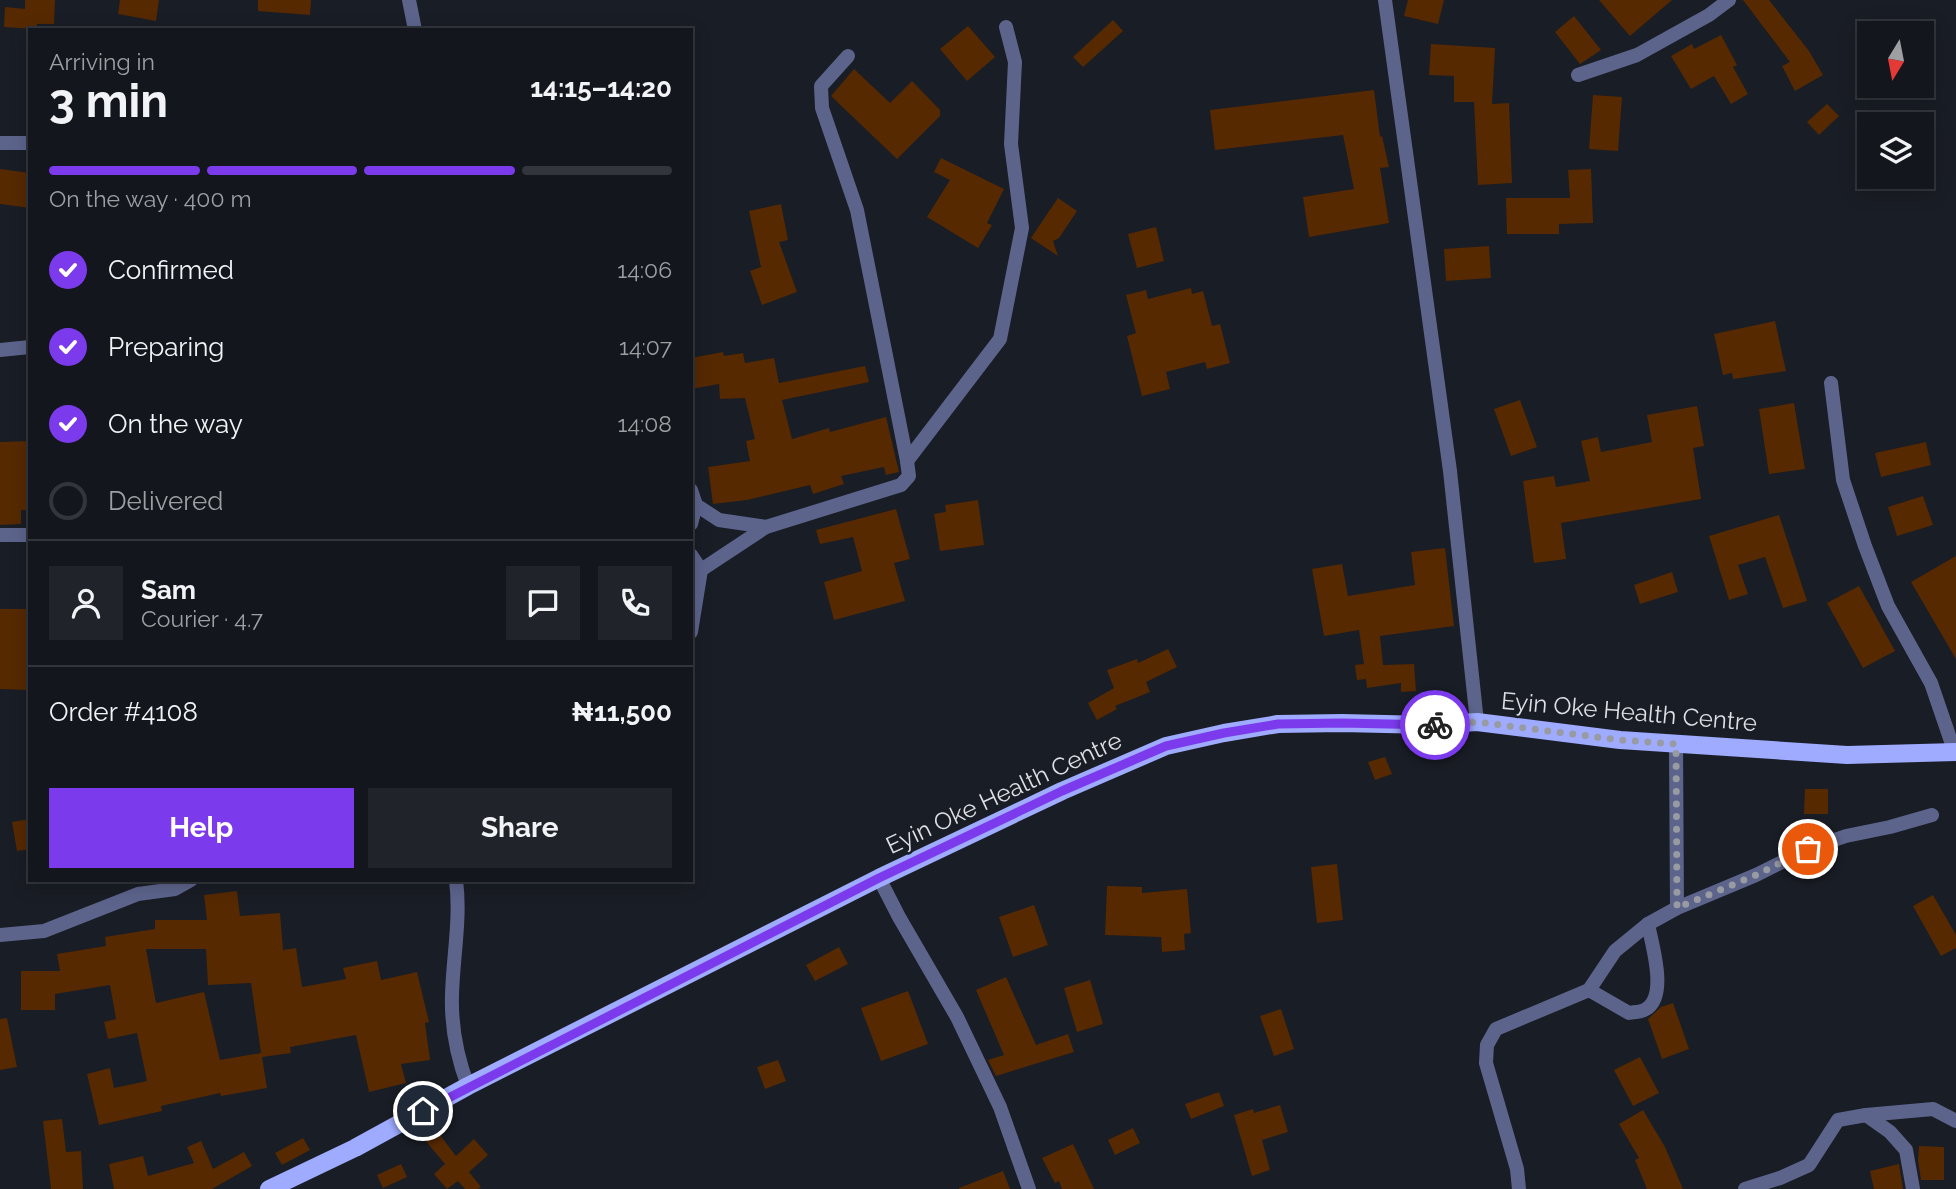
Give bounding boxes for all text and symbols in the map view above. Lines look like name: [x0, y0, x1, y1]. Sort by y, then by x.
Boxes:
north arrow: [1857, 21, 1934, 98]
map controls: [1857, 21, 1934, 189]
text: Arriving in: [49, 48, 155, 75]
text: 14:15–14:20: [530, 73, 672, 103]
text: 3 min: [49, 74, 168, 128]
button: layers: [1857, 112, 1934, 189]
text: On the way · 400 m: [49, 185, 252, 212]
icon: check: [49, 251, 87, 289]
text: Confirmed: [108, 255, 234, 285]
text: 14:06: [617, 256, 672, 283]
icon: check: [49, 328, 87, 366]
text: Preparing: [108, 332, 224, 362]
text: 14:07: [619, 333, 672, 360]
icon: check: [49, 405, 87, 443]
text: On the way: [108, 409, 243, 439]
text: 14:08: [618, 410, 672, 437]
text: Delivered: [108, 486, 223, 516]
button: person: [49, 566, 123, 640]
button: chat: [506, 566, 580, 640]
button: phone: [598, 566, 672, 640]
text: Sam: [141, 575, 196, 605]
text: Courier · 4.7: [141, 605, 263, 632]
street label: Eyin Oke Health Centre: [1500, 686, 1758, 737]
courier: [1400, 690, 1470, 760]
text: Order #4108: [49, 697, 198, 727]
text: ₦11,500: [572, 697, 672, 727]
icon: bike: [1416, 706, 1454, 744]
street label: Eyin Oke Health Centre: [881, 725, 1126, 860]
button: Help: [49, 788, 354, 868]
button: Share: [368, 788, 672, 868]
pin: [1778, 819, 1838, 879]
icon: bag: [1789, 830, 1827, 868]
pin: [393, 1081, 453, 1141]
icon: home: [404, 1092, 442, 1130]

